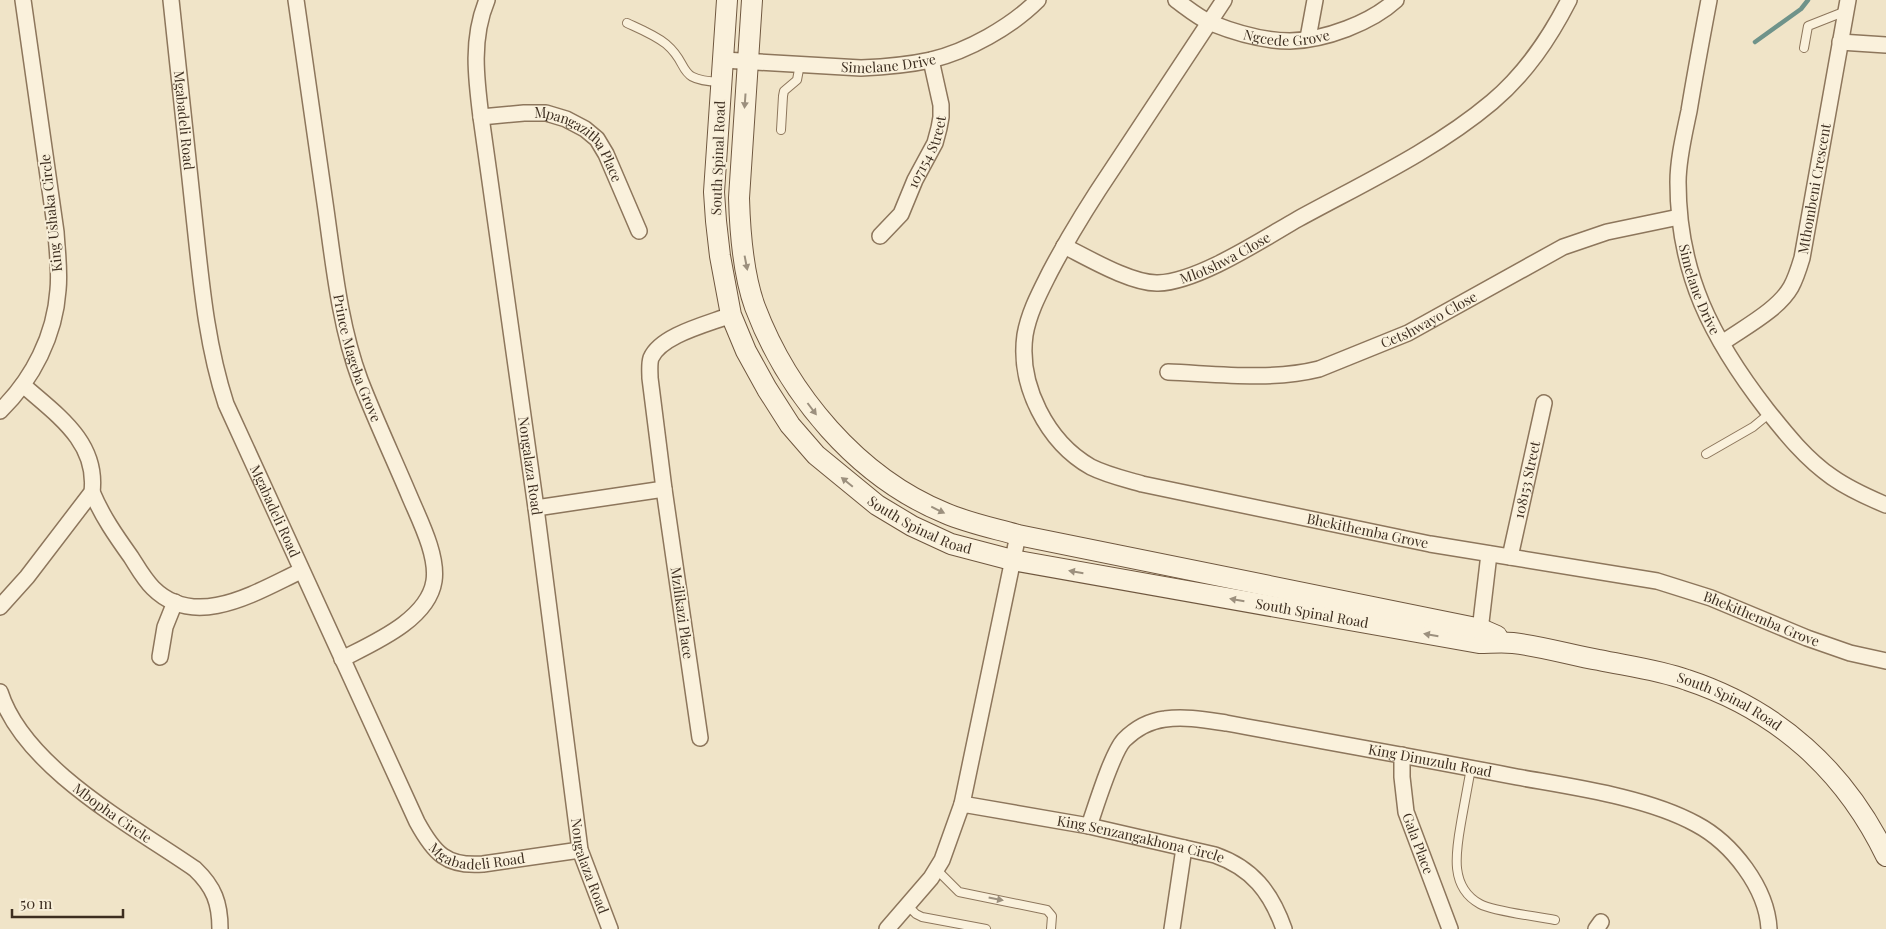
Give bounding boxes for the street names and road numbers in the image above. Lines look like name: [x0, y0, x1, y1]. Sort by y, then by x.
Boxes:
street label: Ngcede Grove: [1242, 25, 1332, 50]
street label: Simelane Drive: [841, 49, 938, 77]
street label: Mgabadeli Road: [170, 70, 199, 171]
street label: South Spinal Road: [706, 100, 729, 216]
street label: Mpangazitha Place: [534, 103, 627, 185]
street label: 107154 Street: [903, 113, 950, 191]
street label: Mthombeni Crescent: [1793, 121, 1835, 256]
street label: King Ushaka Circle: [35, 153, 66, 273]
street label: Mlotshwa Close: [1177, 227, 1274, 288]
street label: Simelane Drive: [1675, 242, 1725, 338]
street label: Cetshwayo Close: [1378, 287, 1480, 352]
street label: Prince Mageba Grove: [329, 293, 386, 425]
street label: Nongalaza Road: [514, 415, 547, 516]
street label: 108153 Street: [1509, 438, 1545, 520]
street label: Mgabadeli Road: [246, 461, 305, 560]
street label: South Spinal Road: [864, 491, 974, 558]
street label: Bhekithemba Grove: [1305, 509, 1430, 552]
street label: Mzilikazi Place: [667, 566, 698, 660]
street label: Bhekithemba Grove: [1701, 586, 1822, 651]
street label: South Spinal Road: [1254, 593, 1370, 632]
street label: South Spinal Road: [1675, 667, 1786, 734]
street label: King Dinuzulu Road: [1367, 739, 1494, 781]
street label: Mbopha Circle: [69, 778, 156, 847]
street label: Gala Place: [1398, 810, 1439, 877]
street label: King Senzangakhona Circle: [1056, 811, 1228, 867]
street label: Nongalaza Road: [567, 817, 613, 916]
street label: Mgabadeli Road: [425, 838, 526, 873]

